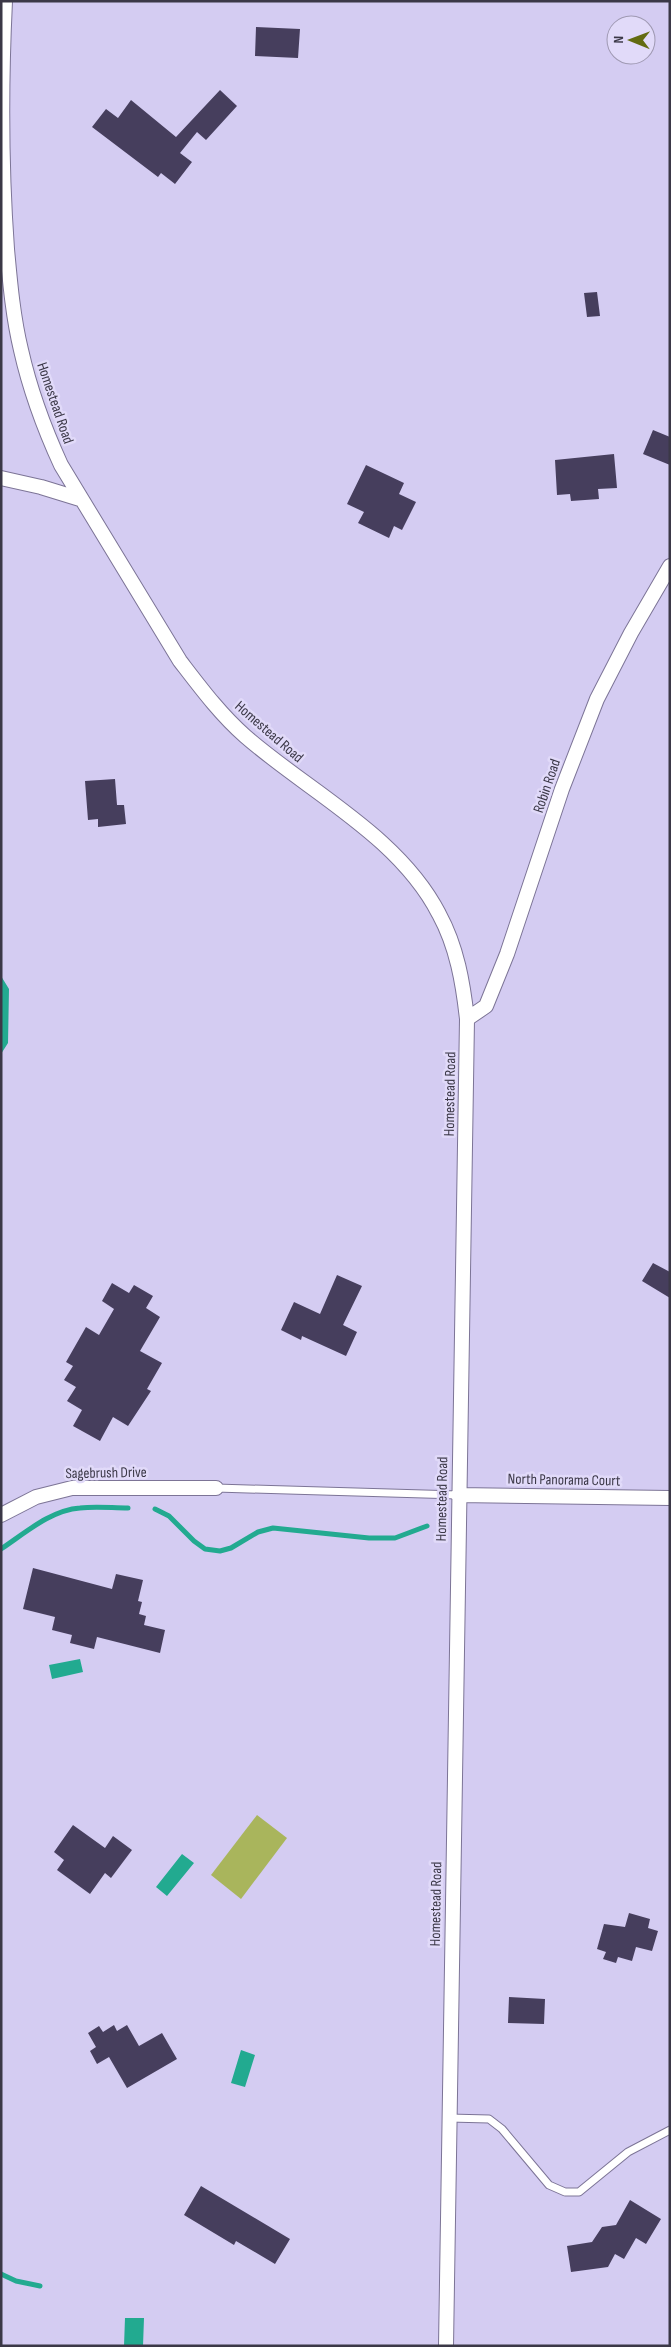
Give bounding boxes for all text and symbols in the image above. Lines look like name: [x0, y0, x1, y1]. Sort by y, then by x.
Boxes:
north arrow: [606, 15, 656, 65]
text: N: [610, 36, 627, 44]
street label: Homestead Road: [32, 360, 78, 446]
street label: Homestead Road: [231, 697, 307, 767]
street label: Robin Road: [529, 757, 565, 815]
street label: Homestead Road: [440, 1051, 460, 1137]
street label: Homestead Road: [432, 1456, 452, 1542]
street label: Sagebrush Drive: [65, 1463, 147, 1483]
street label: North Panorama Court: [508, 1470, 621, 1490]
street label: Homestead Road: [426, 1861, 446, 1947]

